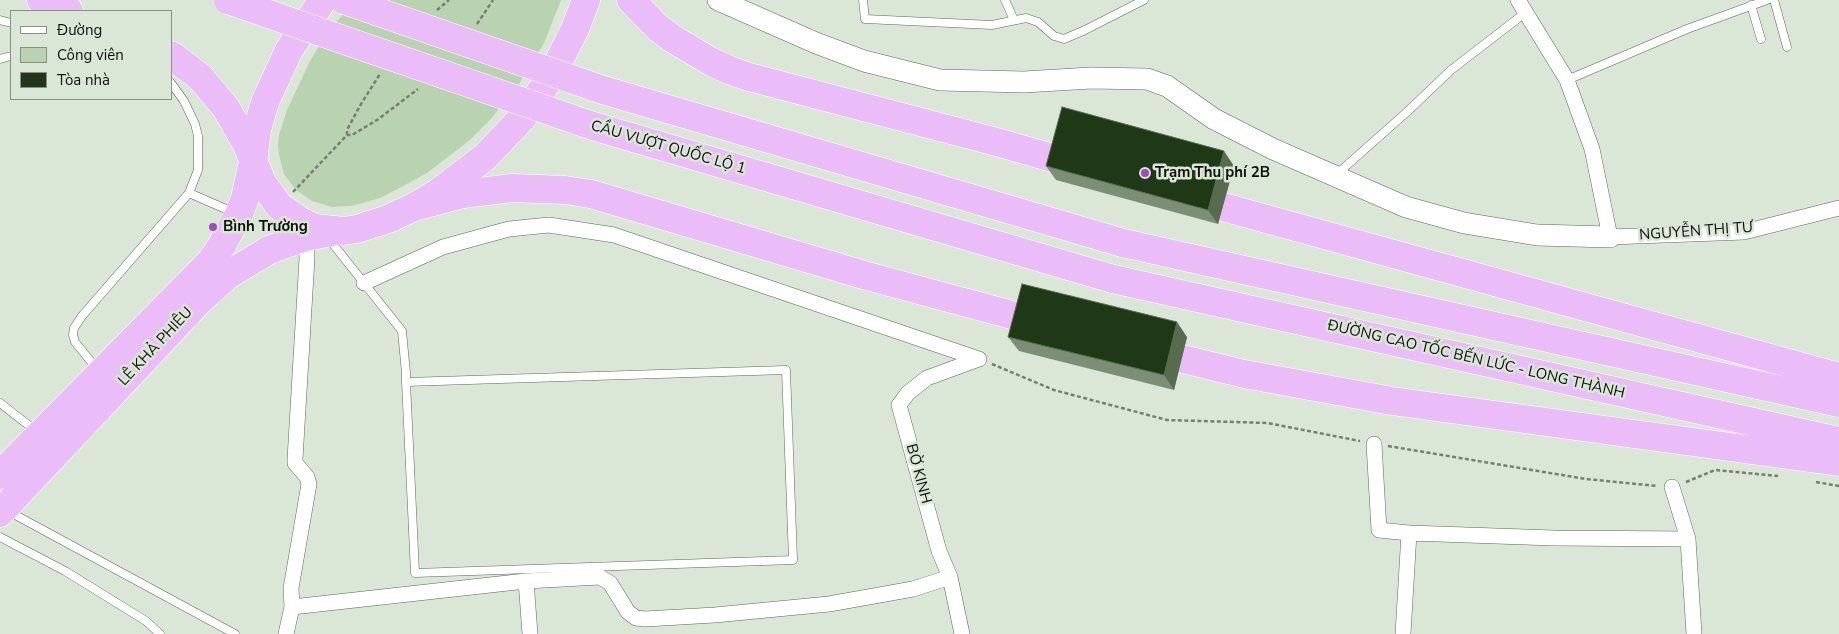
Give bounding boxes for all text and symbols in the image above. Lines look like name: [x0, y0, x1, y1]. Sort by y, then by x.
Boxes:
legend: [10, 10, 172, 100]
text: Đường: [57, 20, 102, 40]
text: Công viên: [57, 45, 124, 65]
text: Tòa nhà: [57, 70, 110, 90]
street label: CẦU VƯỢT QUỐC LỘ 1: [588, 117, 748, 179]
place label: Trạm Thu phí 2B: [1155, 164, 1270, 182]
marker: Trạm Thu phí 2B: [1139, 167, 1151, 179]
place label: Bình Trường: [223, 218, 308, 236]
street label: NGUYỄN THỊ TƯ: [1639, 219, 1753, 245]
marker: Bình Trường: [207, 221, 219, 233]
street label: LÊ KHẢ PHIÊU: [115, 304, 197, 390]
street label: ĐƯỜNG CAO TỐC BẾN LỨC - LONG THÀNH: [1326, 317, 1626, 403]
street label: BỜ KINH: [901, 442, 935, 506]

